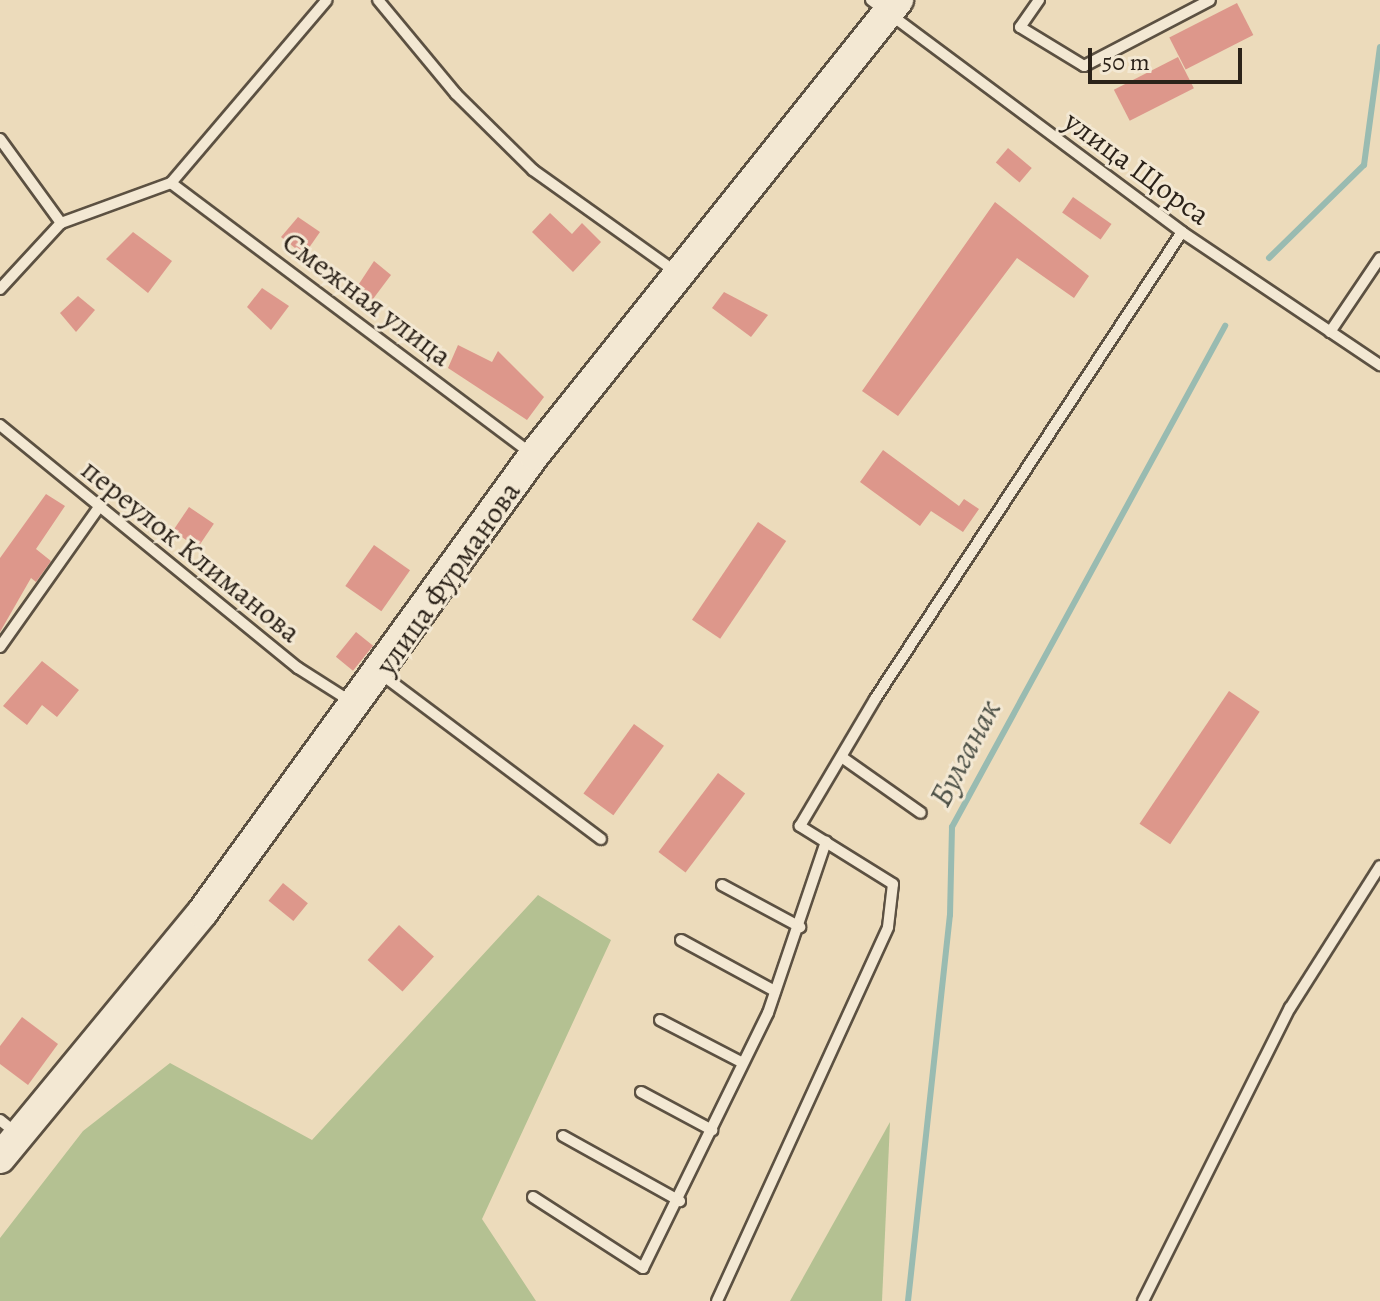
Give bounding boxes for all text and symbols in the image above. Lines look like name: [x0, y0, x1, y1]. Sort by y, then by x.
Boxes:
scale bar: [1092, 32, 1246, 82]
text: 50 m: [1102, 46, 1150, 78]
street label: улица Щорса: [1057, 103, 1217, 233]
street label: Смежная улица: [275, 224, 459, 374]
street label: переулок Климанова: [74, 452, 308, 650]
street label: улица Фурманова: [368, 474, 528, 682]
water label: Булганак: [921, 693, 1009, 813]

